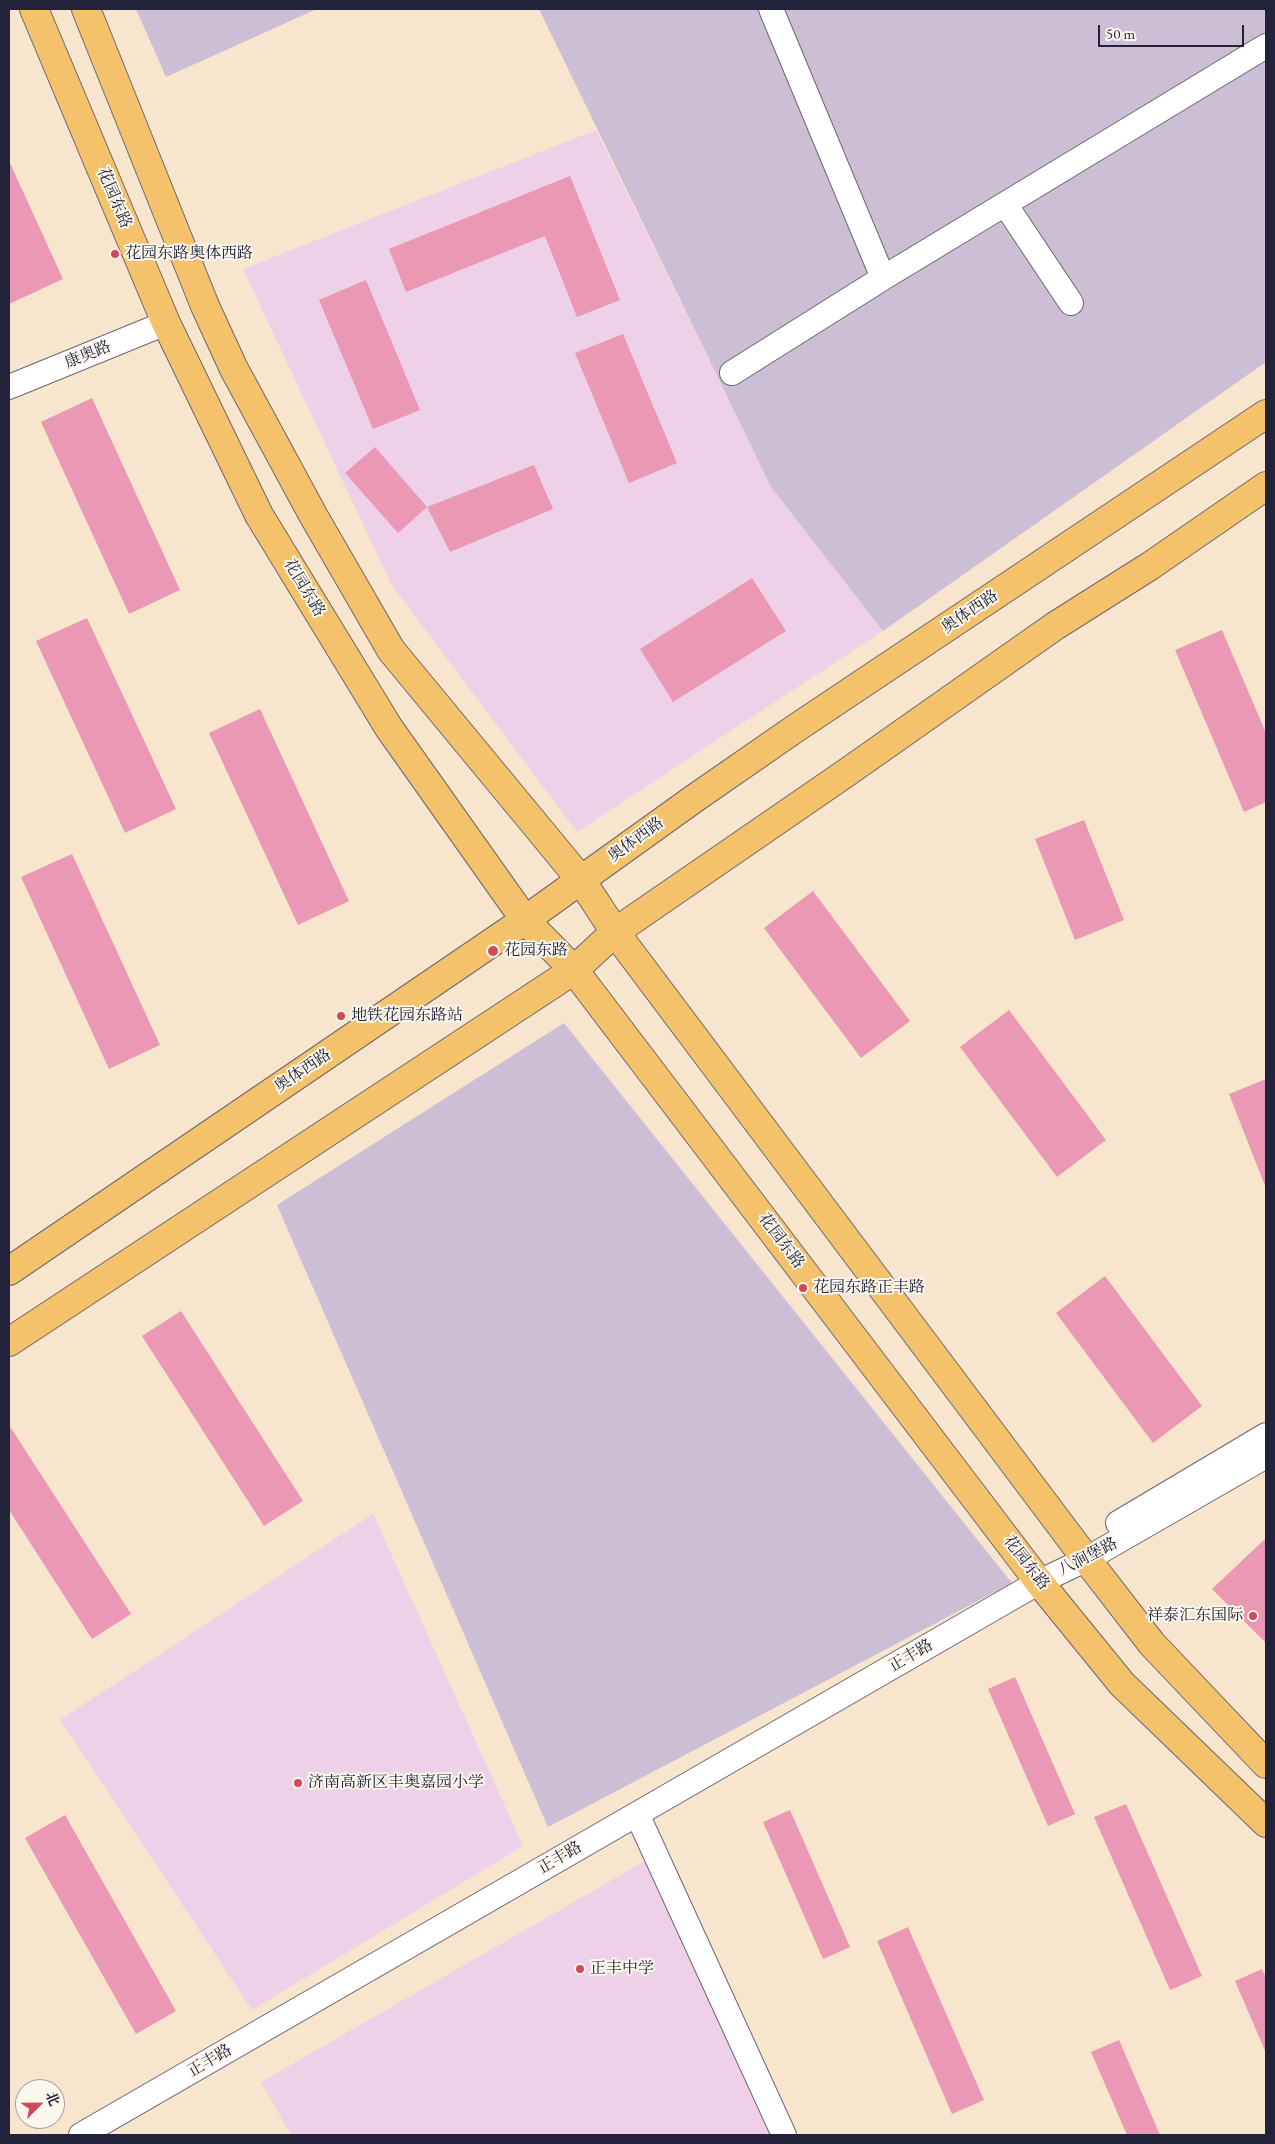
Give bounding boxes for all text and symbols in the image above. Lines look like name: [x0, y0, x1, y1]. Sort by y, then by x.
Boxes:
scale bar: [1100, 15, 1246, 47]
text: 50 m: [1106, 24, 1135, 43]
street label: 花园东路: [93, 165, 135, 231]
place label: 花园东路奥体西路: [125, 244, 253, 264]
marker: 花园东路奥体西路: [109, 248, 121, 260]
street label: 康奥路: [62, 337, 114, 373]
street label: 花园东路: [279, 556, 329, 620]
street label: 奥体西路: [938, 586, 1002, 638]
street label: 奥体西路: [604, 813, 668, 867]
place label: 花园东路: [504, 941, 568, 961]
marker: 花园东路: [486, 944, 500, 958]
place label: 地铁花园东路站: [351, 1006, 463, 1026]
marker: 地铁花园东路站: [335, 1010, 347, 1022]
street label: 奥体西路: [271, 1045, 335, 1097]
street label: 花园东路: [754, 1210, 808, 1272]
place label: 花园东路正丰路: [813, 1278, 925, 1298]
marker: 花园东路正丰路: [797, 1282, 809, 1294]
street label: 花园东路: [999, 1532, 1053, 1594]
street label: 八涧堡路: [1055, 1534, 1121, 1580]
place label: 祥泰汇东国际: [1147, 1606, 1243, 1626]
marker: 祥泰汇东国际: [1247, 1610, 1259, 1622]
street label: 正丰路: [885, 1636, 937, 1676]
place label: 济南高新区丰奥嘉园小学: [308, 1773, 484, 1793]
marker: 济南高新区丰奥嘉园小学: [292, 1777, 304, 1789]
street label: 正丰路: [534, 1838, 586, 1878]
place label: 正丰中学: [590, 1959, 654, 1979]
marker: 正丰中学: [574, 1963, 586, 1975]
street label: 正丰路: [184, 2041, 236, 2081]
north arrow: [15, 2079, 65, 2129]
text: 北: [42, 2089, 64, 2108]

